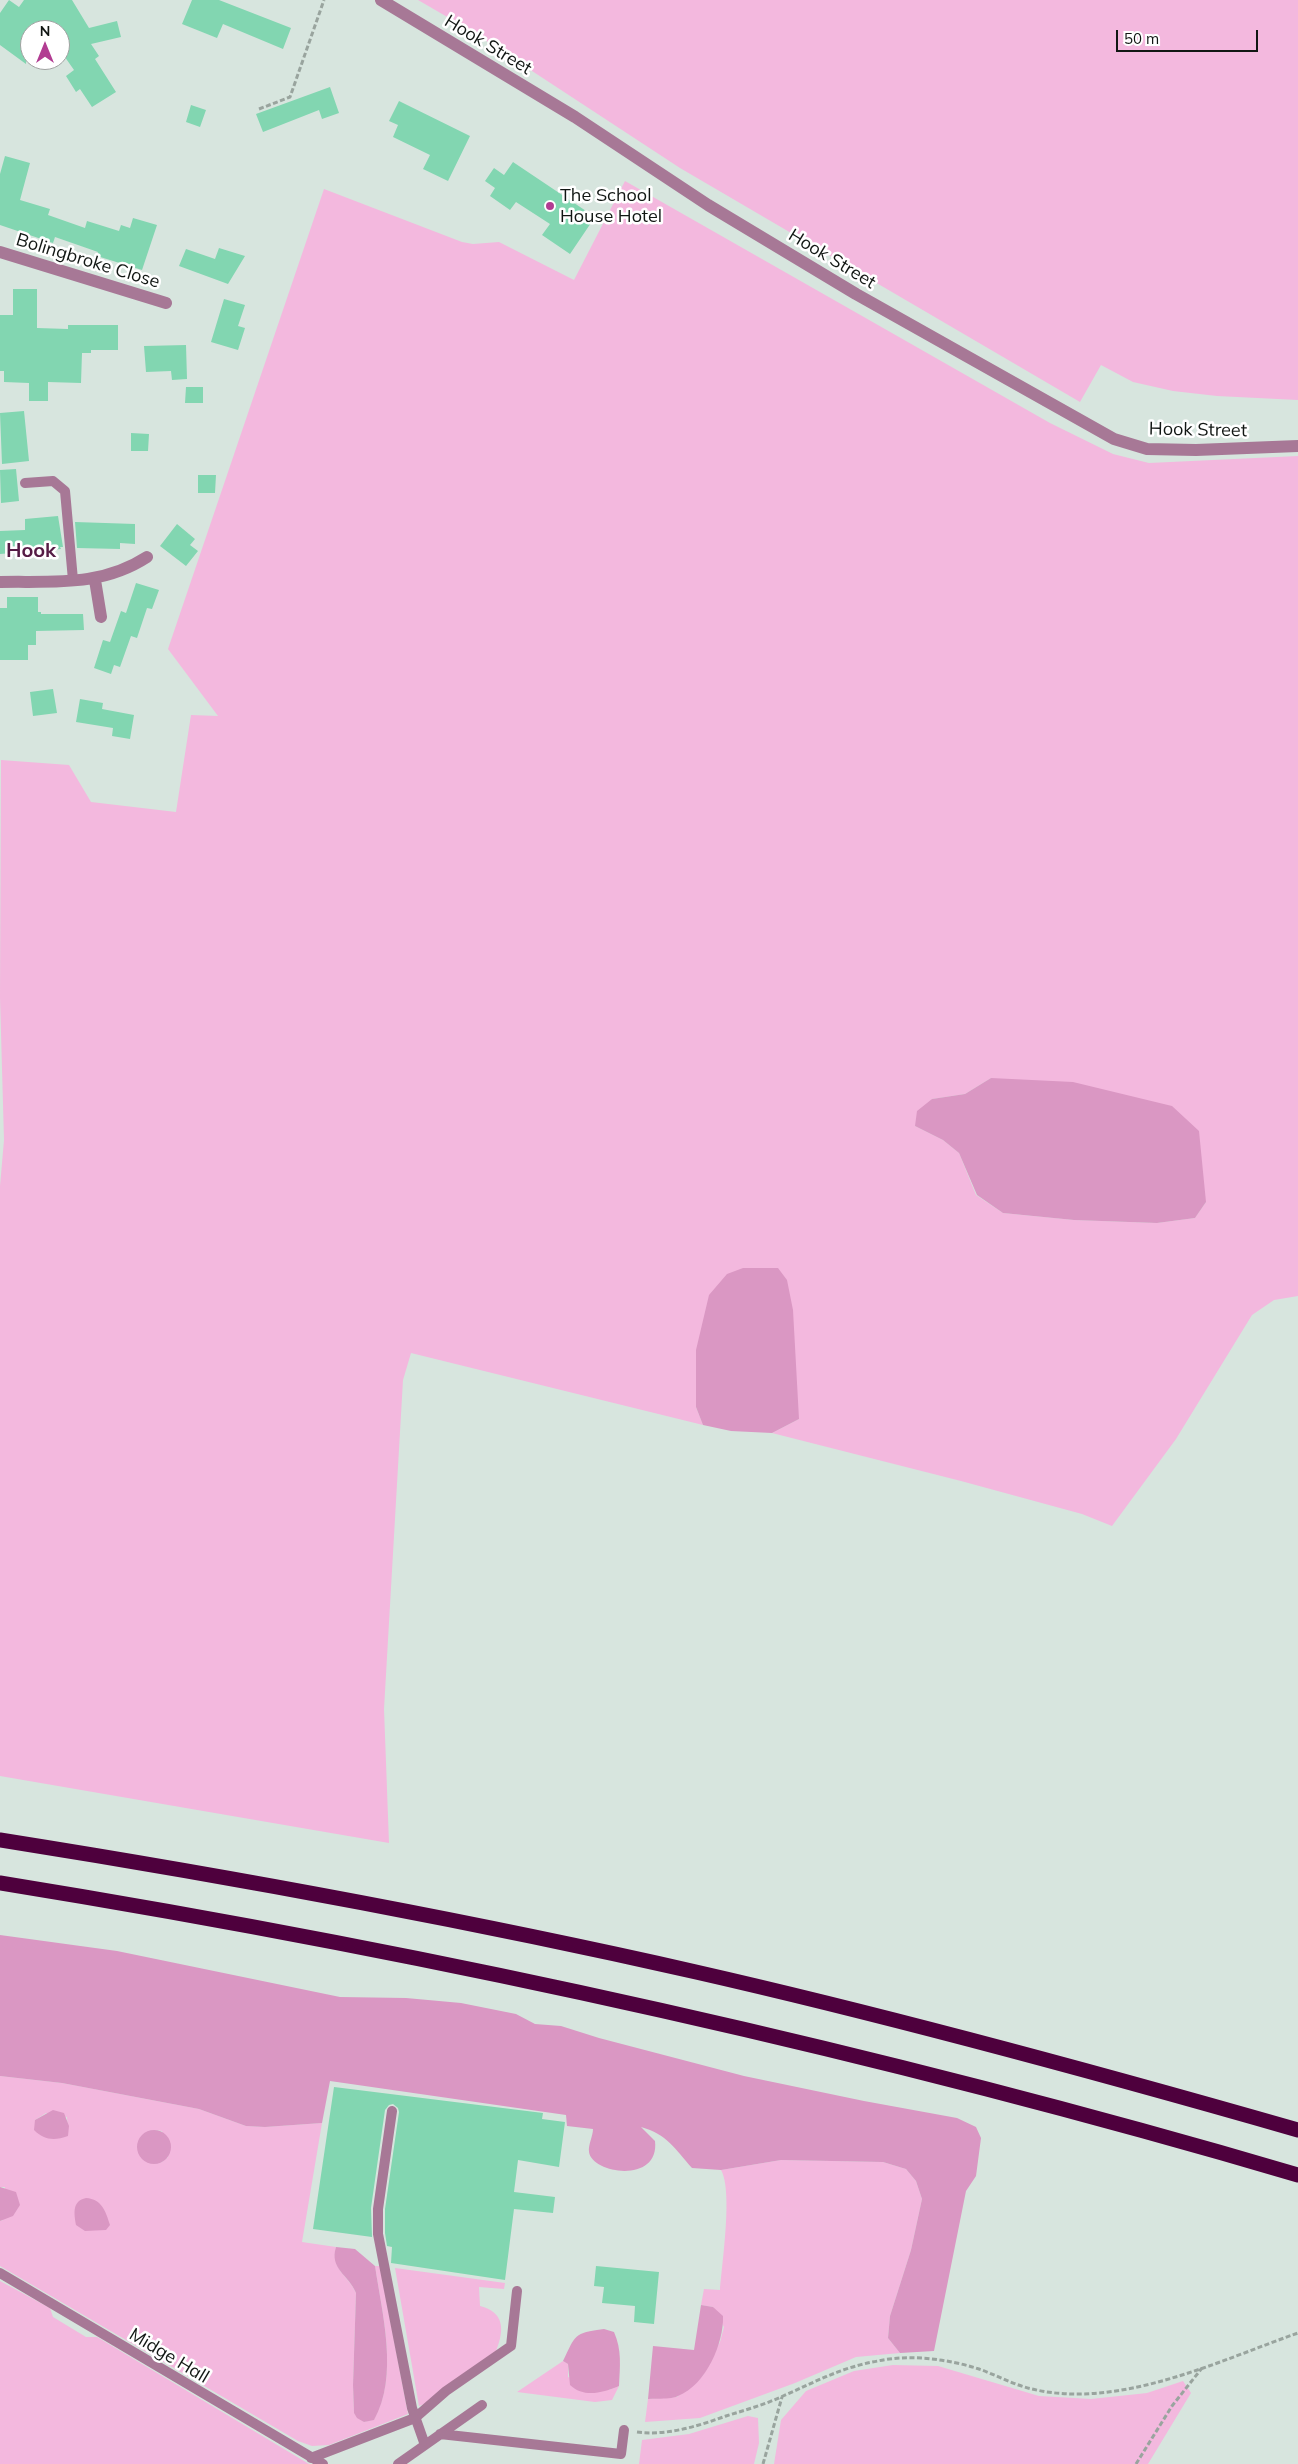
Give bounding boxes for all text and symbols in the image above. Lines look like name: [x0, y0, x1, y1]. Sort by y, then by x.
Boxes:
street label: Hook Street: [440, 10, 536, 80]
north arrow: [20, 20, 70, 70]
scale bar: [1118, 20, 1260, 52]
text: N: [40, 22, 50, 40]
text: 50 m: [1124, 29, 1159, 48]
place label: The School House Hotel: [560, 185, 662, 228]
marker: The School House Hotel: [544, 200, 556, 212]
street label: Hook Street: [784, 224, 880, 294]
street label: Bolingbroke Close: [14, 229, 162, 293]
street label: Hook Street: [1149, 418, 1247, 442]
district label: Hook: [6, 539, 56, 563]
street label: Midge Hall: [125, 2324, 213, 2388]

